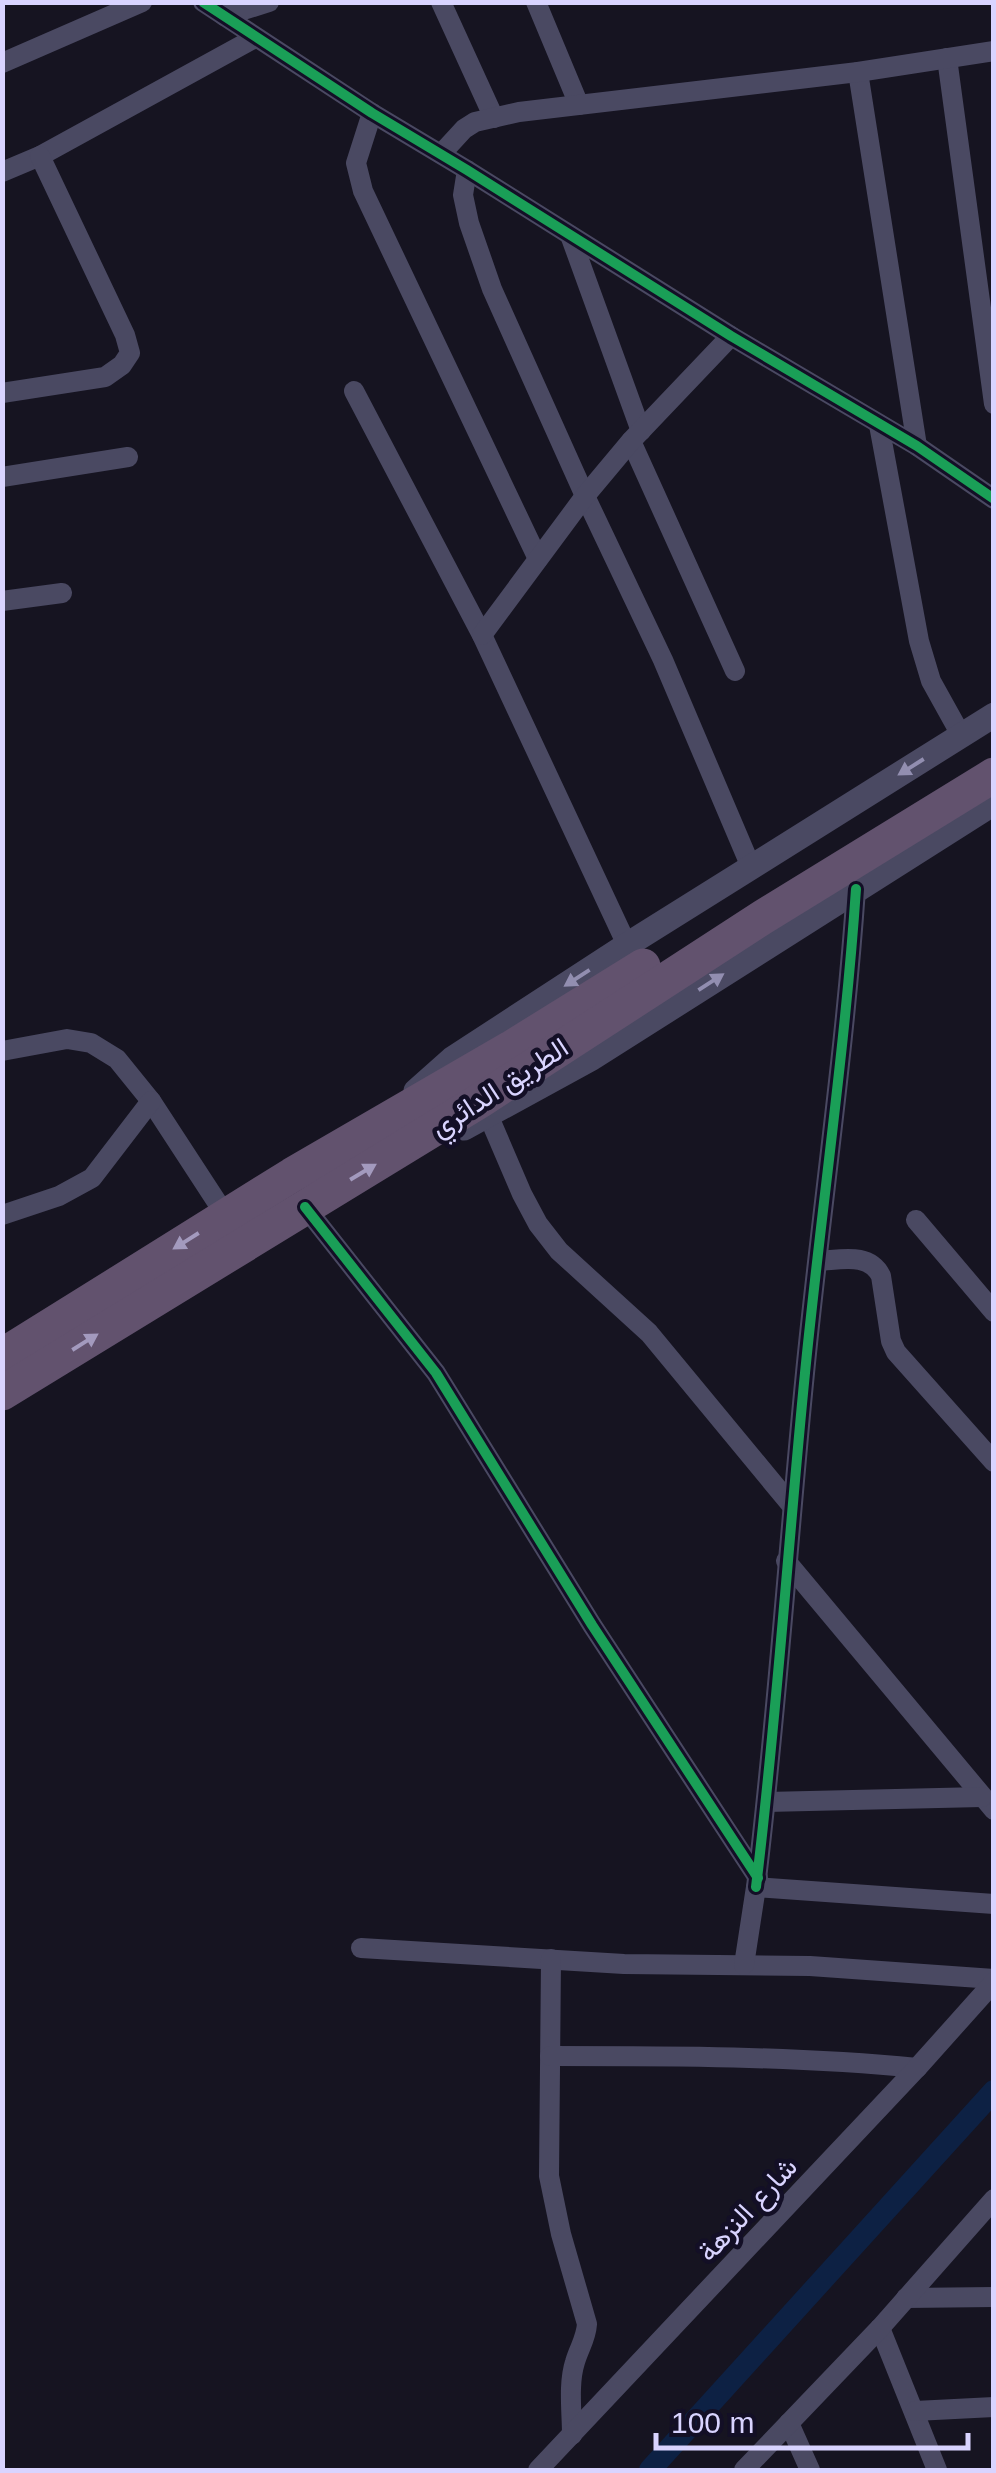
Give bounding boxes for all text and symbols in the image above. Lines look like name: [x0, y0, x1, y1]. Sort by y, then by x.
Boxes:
one-way arrow: [898, 758, 925, 776]
one-way arrow: [563, 968, 591, 986]
one-way arrow: [698, 973, 725, 991]
street label: الطريق الدائري: [425, 1032, 578, 1149]
one-way arrow: [349, 1163, 376, 1182]
one-way arrow: [172, 1232, 200, 1249]
one-way arrow: [72, 1333, 99, 1352]
street label: شارع النزهة: [691, 2151, 805, 2270]
scale bar: [656, 2388, 968, 2450]
text: 100 m: [671, 2406, 754, 2439]

